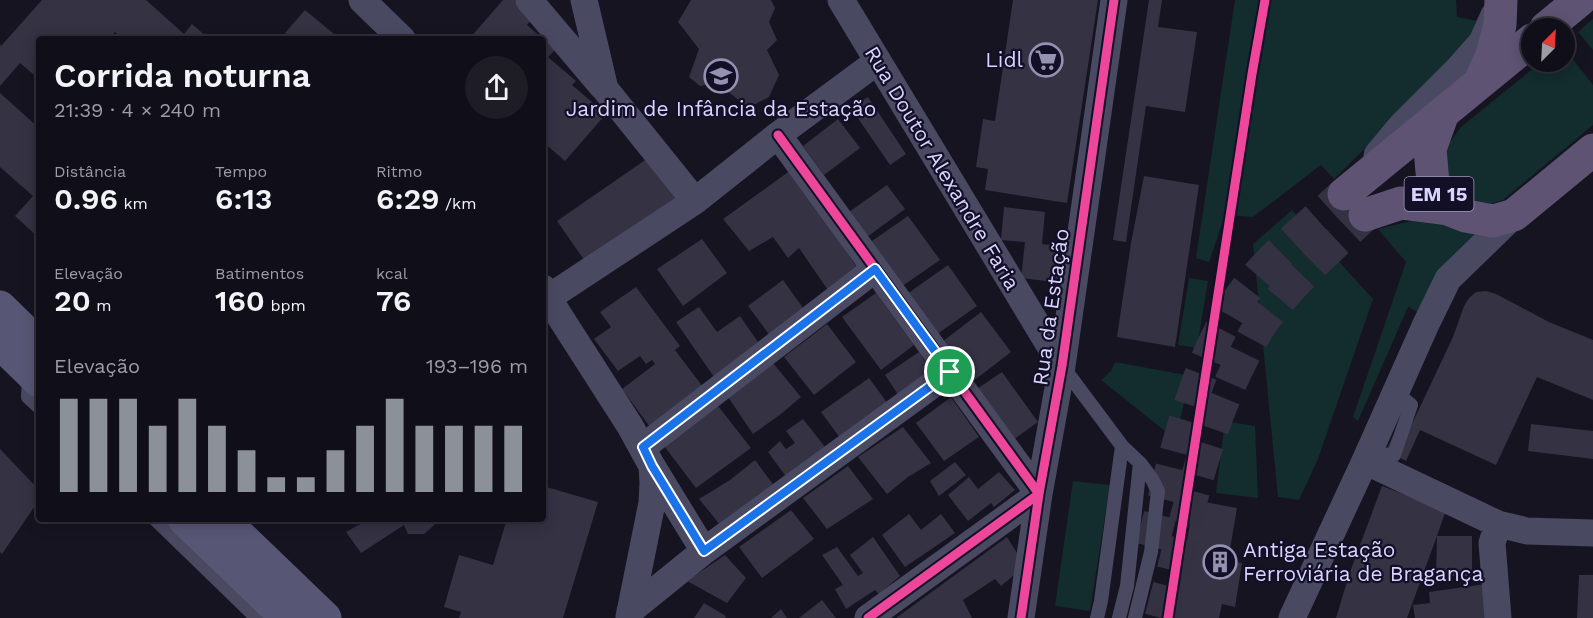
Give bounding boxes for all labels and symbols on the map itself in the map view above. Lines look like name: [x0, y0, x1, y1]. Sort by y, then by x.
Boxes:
north arrow: [1521, 18, 1575, 72]
street label: Rua Doutor Alexandre Faria: [860, 41, 1025, 294]
supermarket icon: Lidl: [1028, 42, 1064, 78]
place label: Lidl: [985, 47, 1024, 72]
school or university icon: Jardim de Infância da Estação: [703, 58, 739, 94]
place label: Jardim de Infância da Estação: [566, 96, 876, 121]
road number: EM 15: [1404, 177, 1474, 211]
street label: Rua da Estação: [1027, 227, 1074, 387]
pin: [924, 346, 975, 397]
place label: Antiga Estação Ferroviária de Bragança: [1243, 537, 1483, 586]
building icon: Antiga Estação Ferroviária de Bragança: [1202, 544, 1238, 580]

